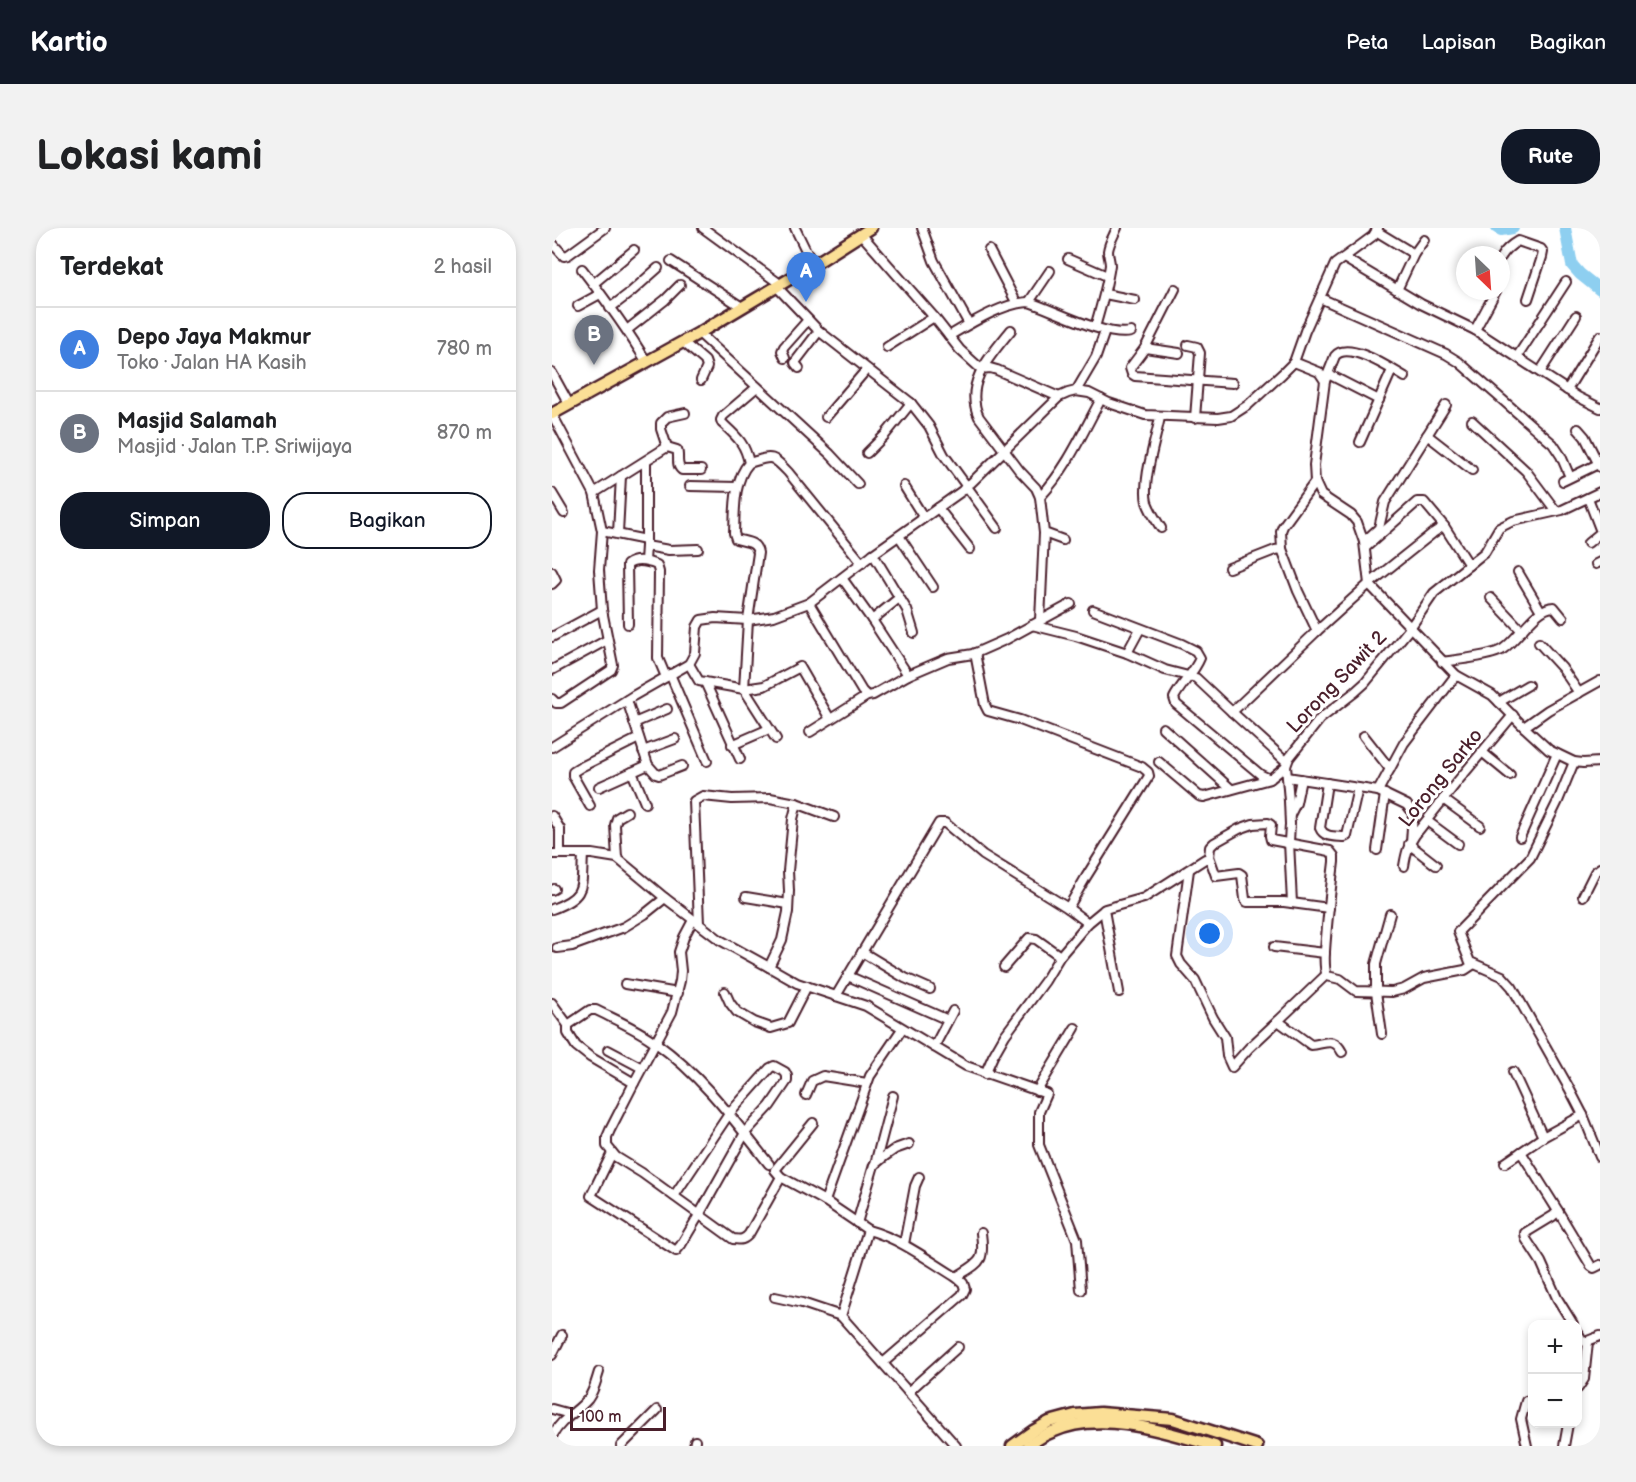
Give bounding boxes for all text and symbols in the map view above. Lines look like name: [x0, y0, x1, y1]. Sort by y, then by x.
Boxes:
text: Kartio: [30, 26, 108, 59]
text: Peta: [1346, 30, 1388, 55]
text: Lapisan: [1421, 30, 1496, 55]
text: Bagikan: [1529, 30, 1606, 55]
button: Rute: [1501, 129, 1600, 184]
text: Lokasi kami: [36, 131, 262, 182]
north arrow: [1456, 246, 1510, 300]
text: Terdekat: [60, 252, 163, 283]
pin: A: [786, 253, 826, 302]
text: 2 hasil: [433, 255, 492, 279]
pin: B: [574, 316, 614, 365]
text: Depo Jaya Makmur: [117, 324, 311, 351]
text: A: [73, 337, 86, 361]
text: 780 m: [437, 337, 492, 361]
text: Toko · Jalan HA Kasih: [117, 351, 307, 375]
text: Masjid Salamah: [117, 408, 277, 435]
text: B: [72, 421, 87, 445]
text: 870 m: [437, 421, 492, 445]
text: Masjid · Jalan T.P. Sriwijaya: [117, 435, 352, 459]
button: Simpan: [60, 492, 270, 549]
button: Bagikan: [282, 492, 492, 549]
street label: Lorong Sawit 2: [1282, 626, 1392, 738]
street label: Lorong Sarko: [1394, 724, 1488, 832]
your location: [1195, 919, 1224, 948]
map controls: [1528, 1320, 1582, 1428]
button: +: [1528, 1320, 1582, 1374]
button: −: [1528, 1374, 1582, 1428]
scale bar: [570, 1404, 666, 1432]
text: 100 m: [579, 1408, 622, 1427]

